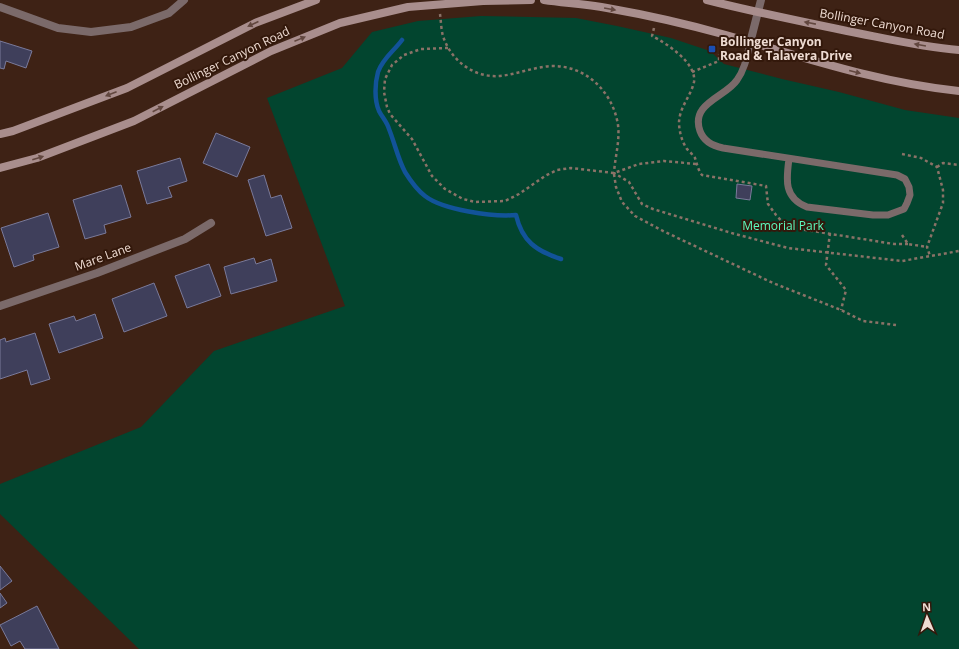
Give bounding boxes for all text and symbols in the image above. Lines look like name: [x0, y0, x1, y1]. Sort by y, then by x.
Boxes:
street label: Bollinger Canyon Road: [818, 4, 946, 43]
one-way arrow: [604, 6, 617, 12]
one-way arrow: [804, 20, 816, 26]
one-way arrow: [248, 21, 259, 27]
street label: Bollinger Canyon Road: [171, 22, 292, 93]
place label: Bollinger Canyon Road & Talavera Drive: [720, 33, 852, 64]
one-way arrow: [294, 36, 305, 42]
one-way arrow: [914, 42, 926, 48]
marker: Bollinger Canyon Road & Talavera Drive: [707, 44, 717, 54]
one-way arrow: [849, 69, 861, 75]
one-way arrow: [105, 91, 117, 97]
one-way arrow: [152, 105, 164, 112]
one-way arrow: [32, 155, 44, 161]
park label: Memorial Park: [742, 217, 825, 234]
street label: Mare Lane: [72, 238, 134, 275]
north arrow: [907, 597, 947, 637]
text: N: [922, 599, 931, 614]

